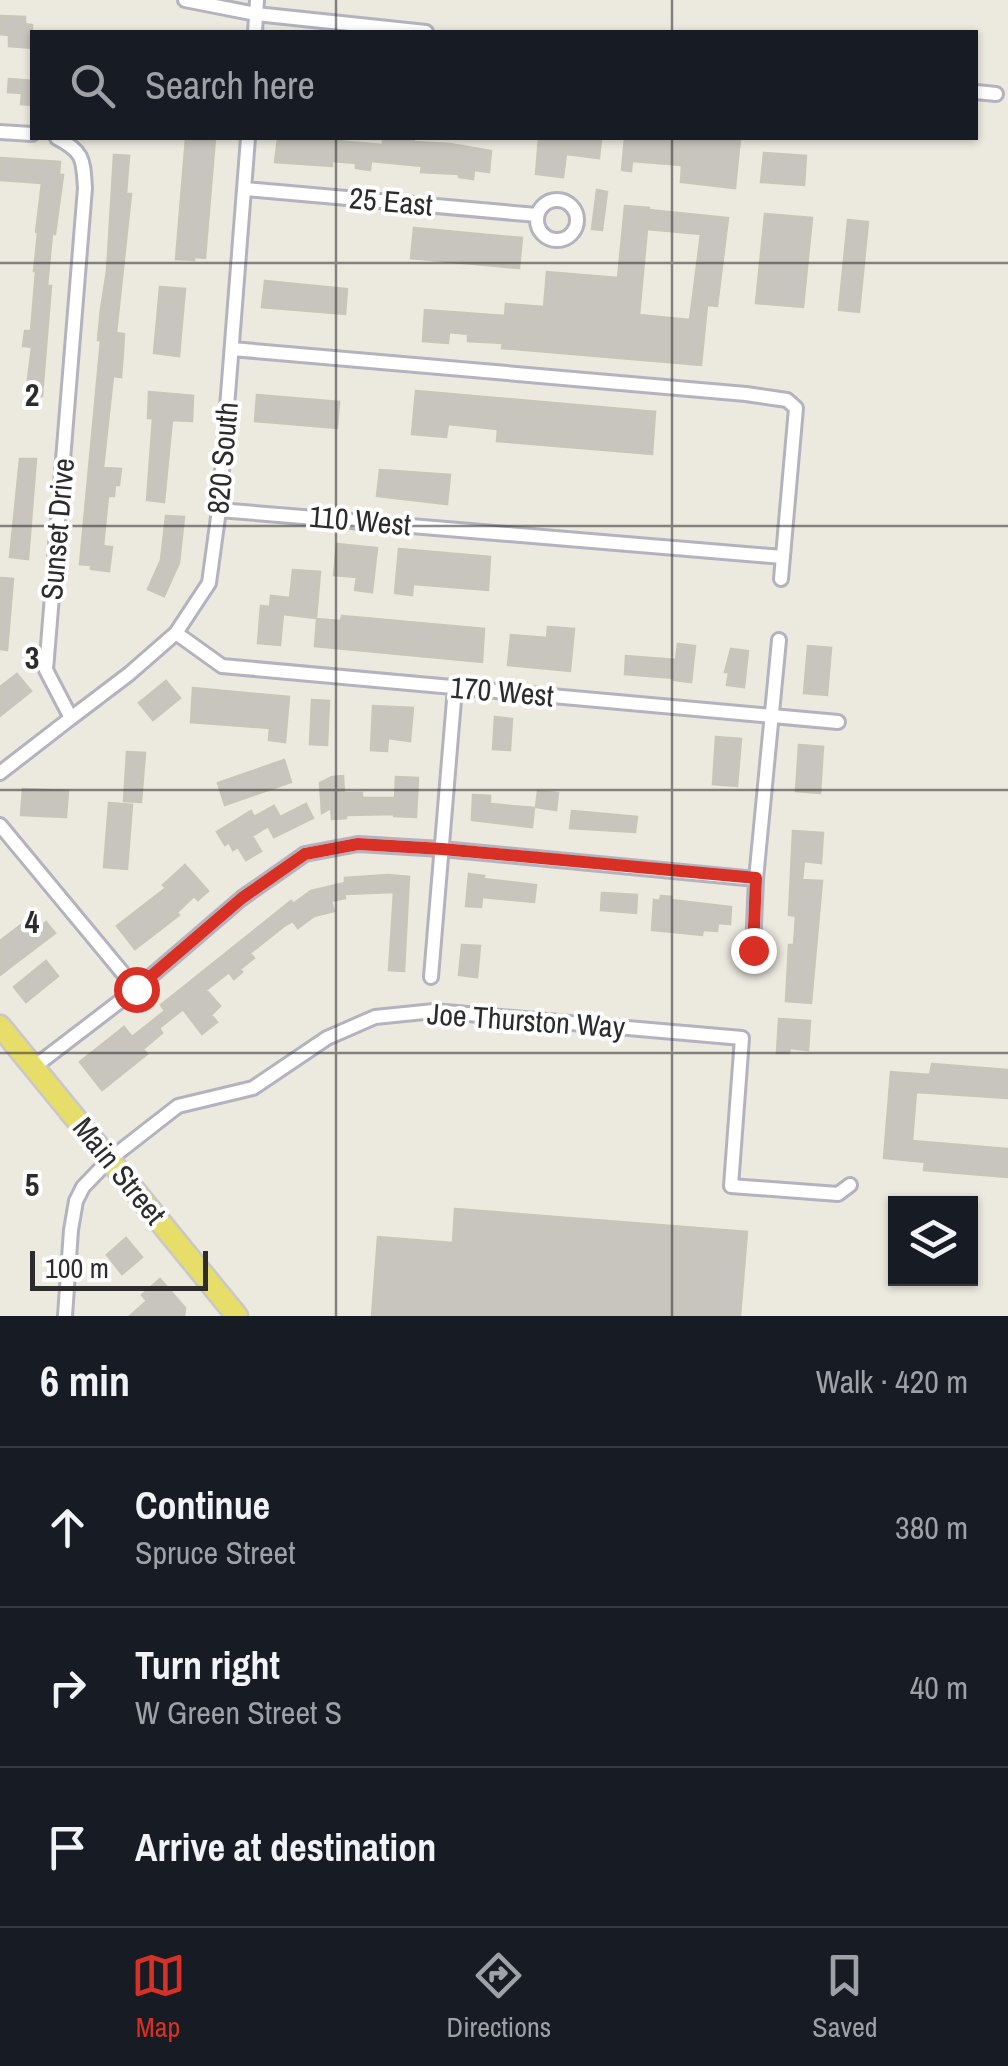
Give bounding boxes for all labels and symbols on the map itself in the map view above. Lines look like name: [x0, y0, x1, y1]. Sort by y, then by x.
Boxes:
street label: 25 East: [348, 177, 435, 225]
text: 2: [25, 373, 39, 416]
street label: 820 South: [197, 400, 247, 516]
street label: Sunset Drive: [31, 456, 83, 601]
street label: 110 West: [308, 496, 413, 544]
text: 3: [25, 636, 39, 679]
street label: 170 West: [449, 667, 556, 715]
text: 4: [25, 900, 40, 943]
route end: [731, 928, 777, 974]
route start: [114, 967, 160, 1013]
street label: Joe Thurston Way: [426, 993, 627, 1047]
street label: Main Street: [64, 1108, 175, 1232]
text: 5: [25, 1163, 39, 1206]
scale bar: [30, 1246, 208, 1290]

